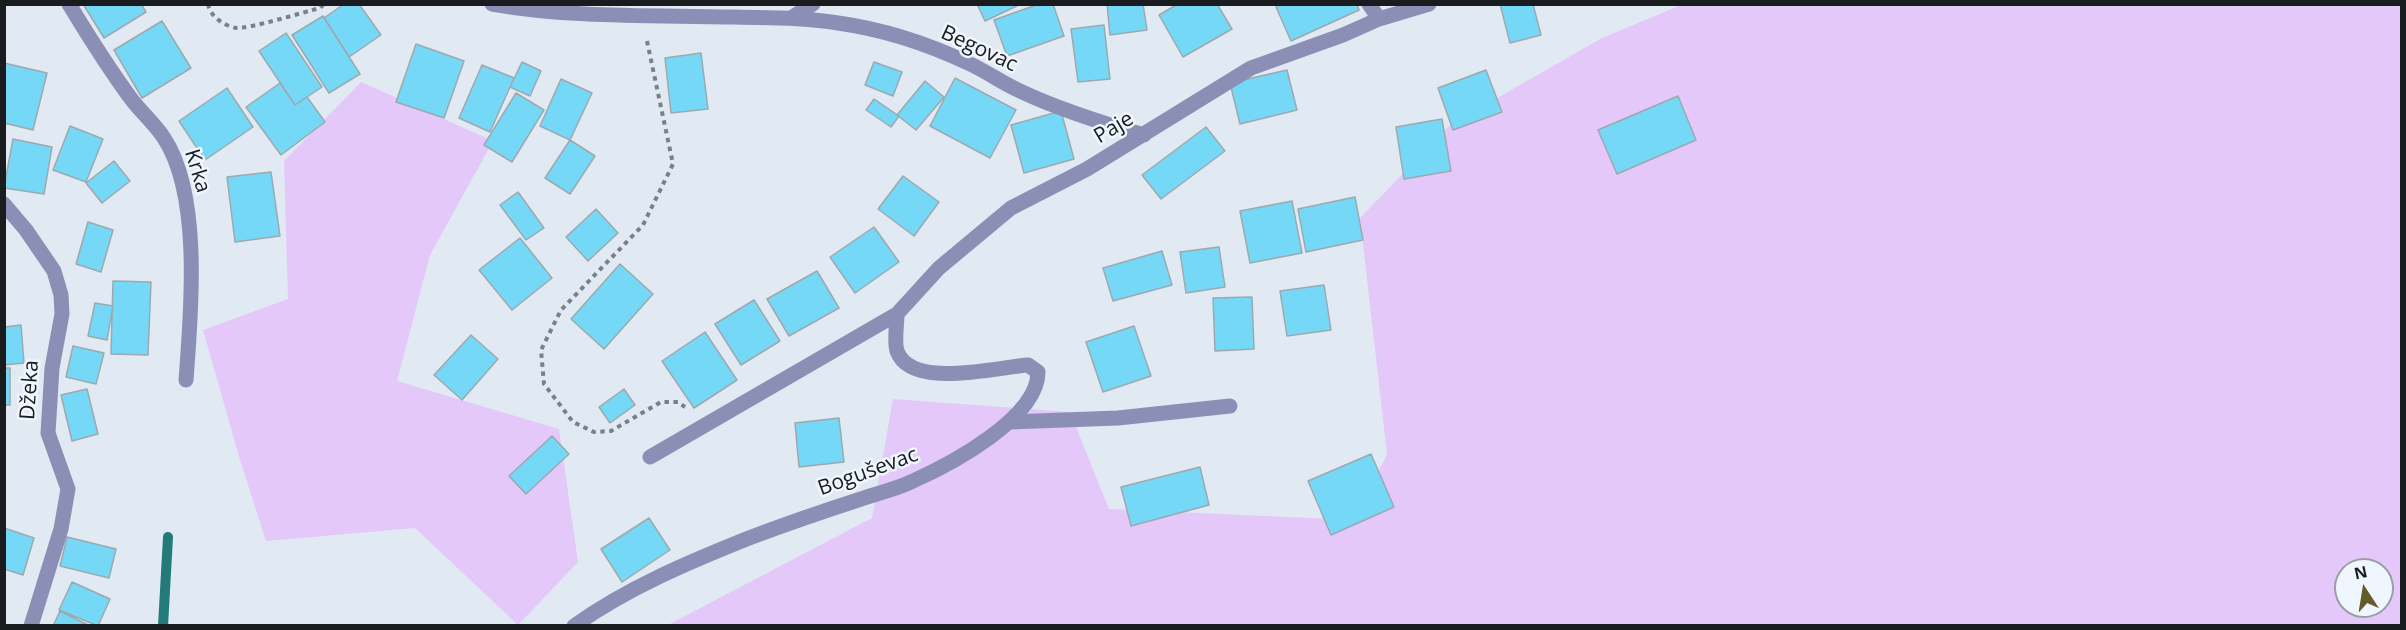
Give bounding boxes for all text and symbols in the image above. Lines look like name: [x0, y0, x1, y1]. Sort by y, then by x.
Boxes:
street label: Begovac: [937, 20, 1021, 78]
street label: Paje: [1090, 107, 1138, 149]
street label: Krka: [178, 146, 216, 196]
street label: Džeka: [15, 359, 45, 421]
street label: Boguševac: [815, 442, 921, 502]
north arrow: [2334, 558, 2394, 618]
text: N: [2352, 560, 2369, 584]

